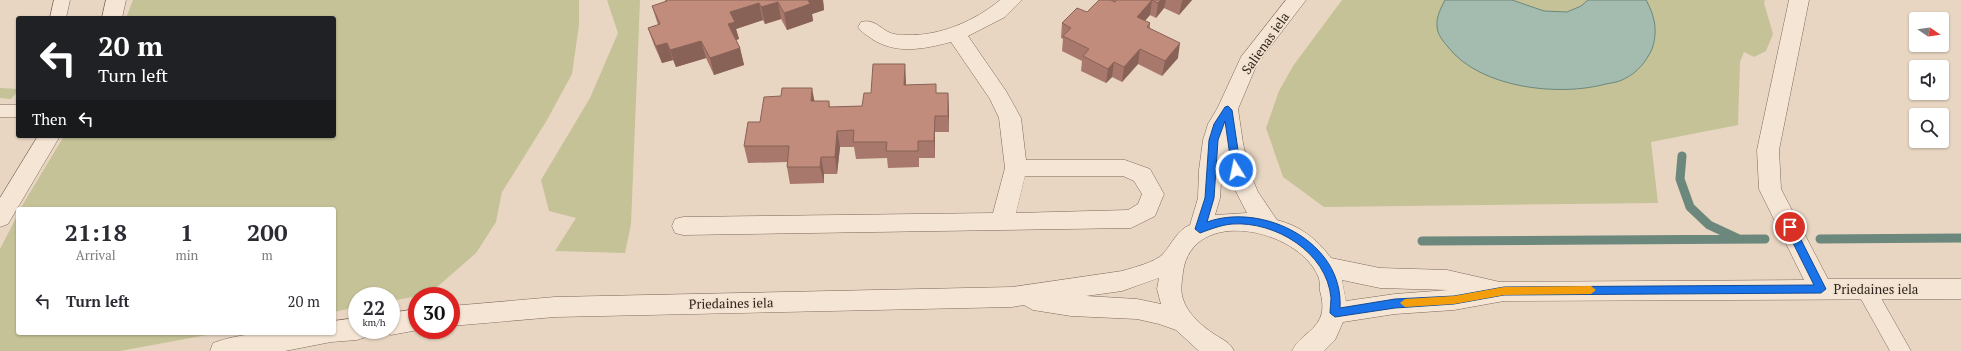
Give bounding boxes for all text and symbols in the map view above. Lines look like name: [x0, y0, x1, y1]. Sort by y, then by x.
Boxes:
street label: Salienas iela: [1237, 8, 1293, 78]
north arrow: [1909, 12, 1949, 52]
map controls: [1909, 12, 1949, 148]
text: 20 m: [98, 27, 163, 64]
icon: left: [32, 32, 84, 84]
button: sound: [1909, 60, 1949, 100]
text: Turn left: [98, 63, 168, 87]
icon: left: [75, 108, 97, 130]
button: search: [1909, 108, 1949, 148]
text: Then: [32, 109, 67, 129]
position arrow: [1215, 149, 1257, 191]
pin: [1773, 210, 1807, 244]
text: 21:18: [64, 216, 127, 248]
text: 1: [180, 216, 194, 248]
text: 200: [247, 216, 287, 248]
icon: arrive: [1779, 216, 1801, 238]
text: Arrival: [76, 246, 116, 264]
text: min: [175, 246, 198, 264]
text: m: [262, 246, 273, 264]
street label: Priedaines iela: [1834, 280, 1919, 298]
speed limit sign: 30: [408, 287, 460, 339]
icon: left: [32, 290, 54, 312]
text: Turn left: [66, 291, 130, 311]
text: 20 m: [287, 291, 320, 311]
street label: Priedaines iela: [688, 293, 774, 313]
text: 22: [363, 294, 385, 321]
text: km/h: [362, 316, 386, 329]

